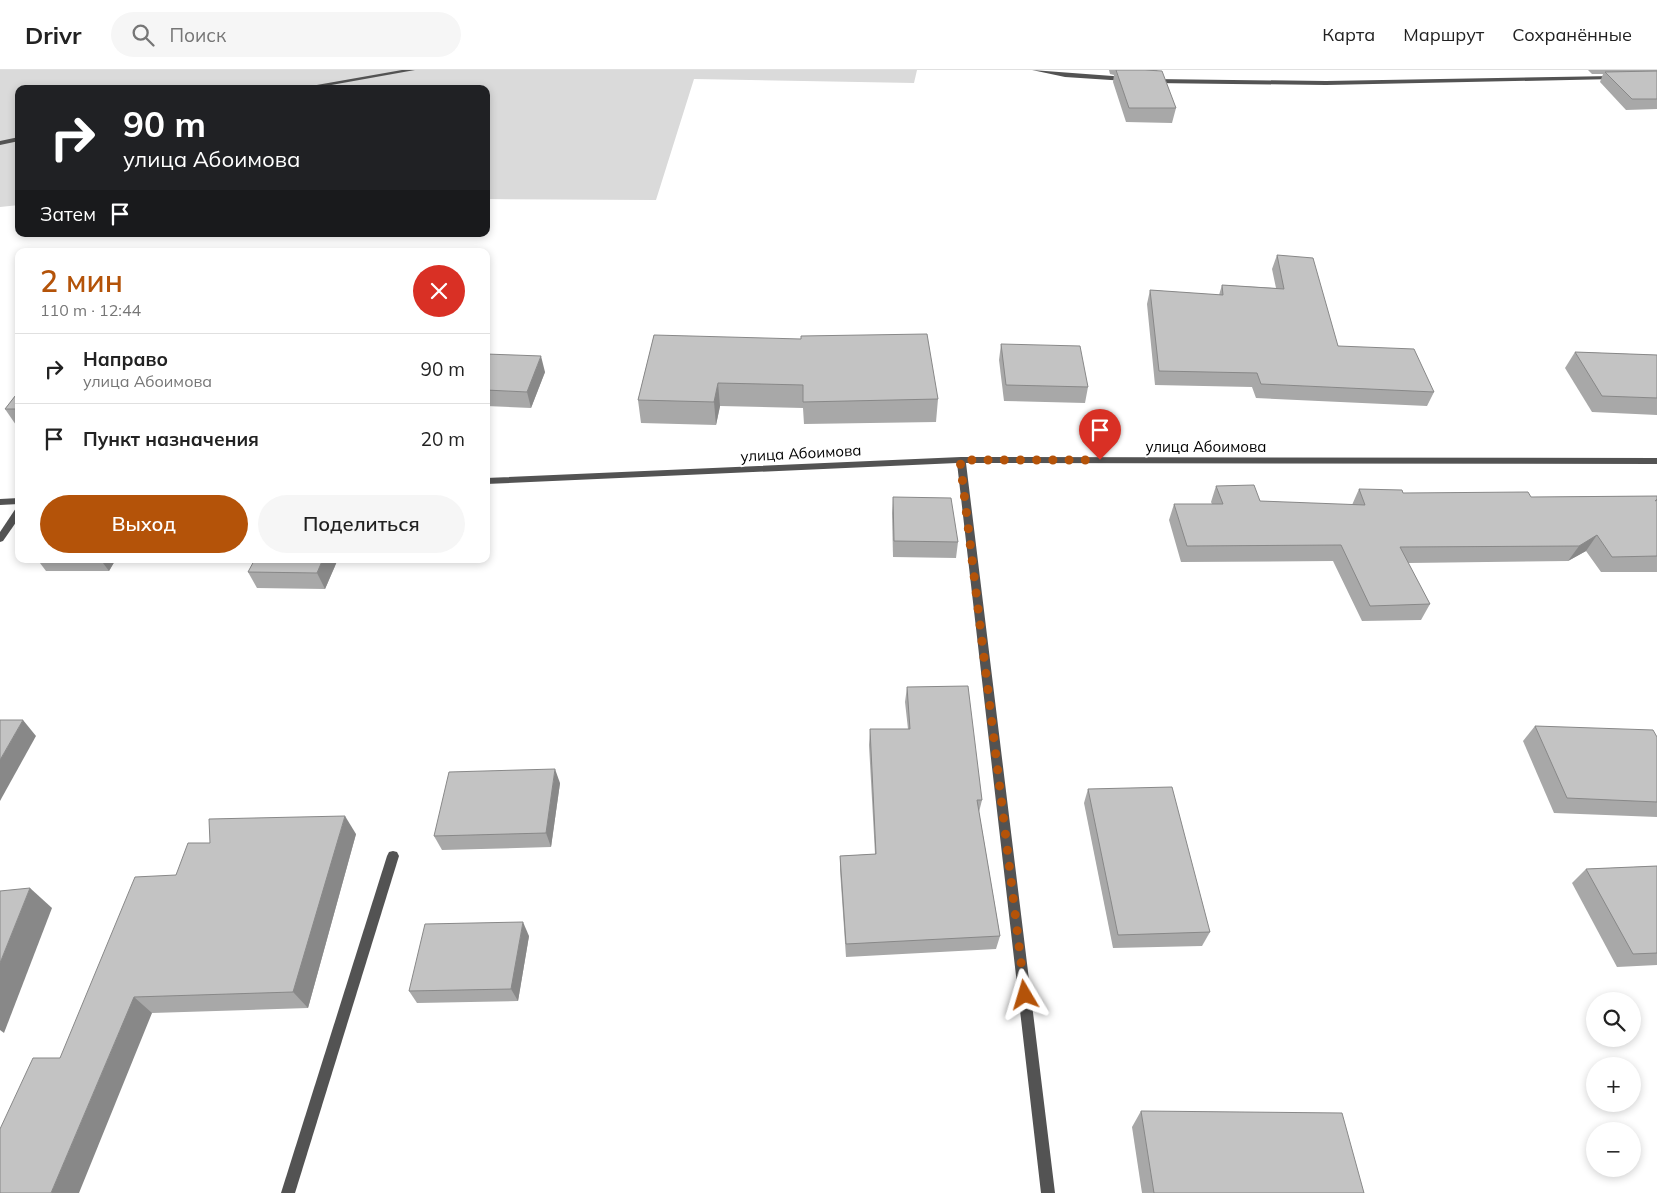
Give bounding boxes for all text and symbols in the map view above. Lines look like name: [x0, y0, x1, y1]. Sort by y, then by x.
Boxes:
search box: [111, 12, 461, 57]
text: Drivr: [25, 20, 81, 50]
icon: search: [129, 21, 157, 49]
text: Поиск: [169, 23, 226, 47]
text: Карта: [1322, 23, 1375, 46]
text: Маршрут: [1403, 23, 1484, 46]
text: Сохранённые: [1512, 23, 1632, 46]
text: 90 m: [123, 102, 206, 146]
icon: right: [40, 105, 105, 170]
text: улица Абоимова: [123, 145, 301, 173]
icon: arrive: [106, 200, 134, 228]
text: Затем: [40, 202, 96, 226]
text: 2 мин: [40, 262, 123, 300]
button: close: [413, 265, 465, 317]
text: 110 m · 12:44: [40, 300, 141, 320]
text: Направо: [83, 347, 168, 371]
icon: right: [40, 355, 68, 383]
text: 90 m: [421, 357, 465, 381]
text: улица Абоимова: [83, 371, 212, 391]
pin: [1079, 409, 1121, 460]
icon: arrive: [1086, 416, 1114, 444]
icon: arrive: [40, 425, 68, 453]
text: Пункт назначения: [83, 427, 259, 451]
text: 20 m: [421, 427, 465, 451]
street label: улица Абоимова: [1145, 437, 1267, 456]
street label: улица Абоимова: [740, 440, 862, 466]
button: Выход: [40, 495, 248, 553]
button: Поделиться: [258, 495, 465, 553]
position arrow: [998, 968, 1050, 1020]
map controls: [1586, 992, 1641, 1177]
button: search: [1586, 992, 1641, 1047]
button: +: [1586, 1057, 1641, 1112]
button: −: [1586, 1122, 1641, 1177]

